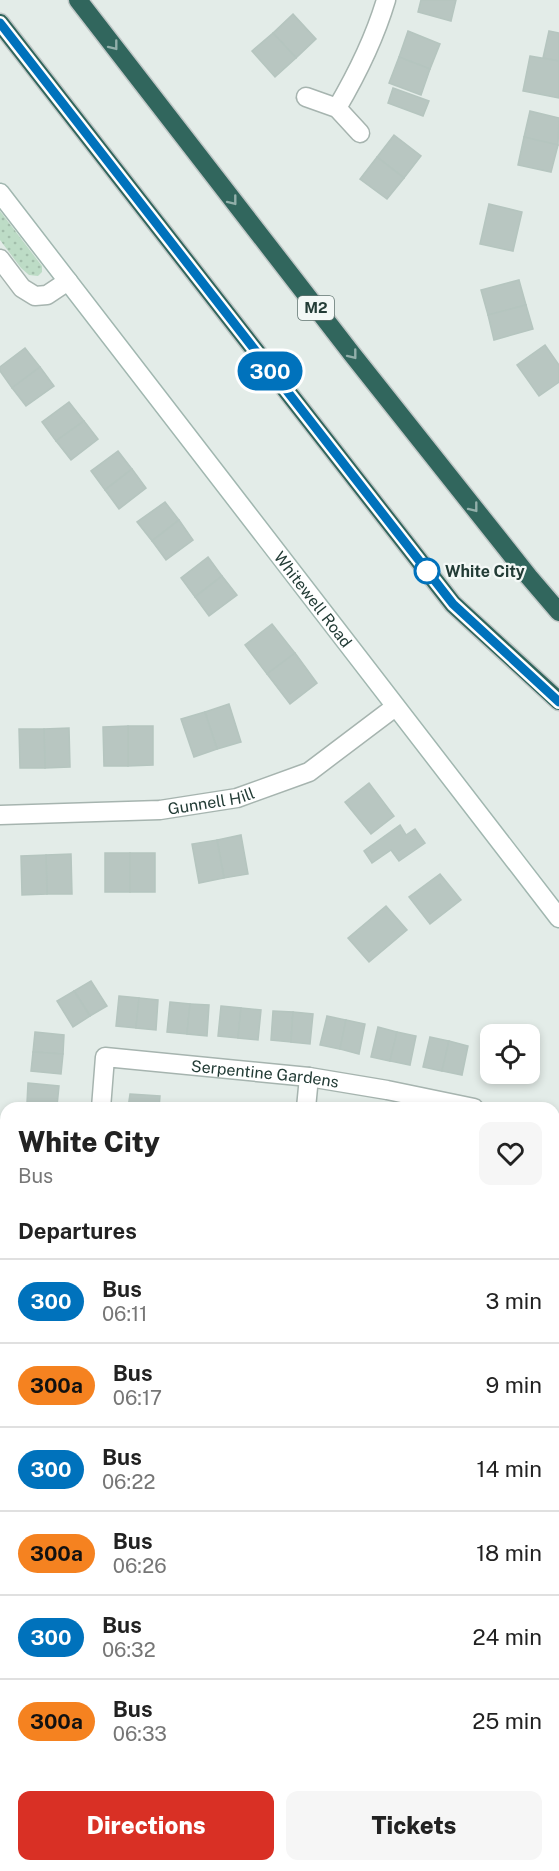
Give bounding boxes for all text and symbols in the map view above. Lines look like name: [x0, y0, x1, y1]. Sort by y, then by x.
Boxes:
one-way arrow: [107, 40, 118, 51]
one-way arrow: [226, 194, 237, 205]
road number: M2: [298, 296, 334, 320]
one-way arrow: [345, 348, 356, 359]
line badge: 300: [236, 352, 304, 391]
text: 300: [250, 359, 290, 384]
one-way arrow: [466, 501, 477, 512]
street label: Whitewell Road: [270, 548, 356, 651]
marker: White City: [414, 558, 440, 584]
place label: White City: [445, 562, 525, 581]
street label: Gunnell Hill: [167, 783, 257, 819]
map controls: [480, 1024, 540, 1084]
button: locate: [480, 1024, 540, 1084]
street label: Serpentine Gardens: [190, 1056, 340, 1092]
button: heart: [479, 1122, 542, 1185]
text: White City: [18, 1125, 160, 1158]
text: Bus: [18, 1164, 53, 1188]
text: Departures: [18, 1218, 137, 1244]
text: Bus: [102, 1276, 142, 1302]
text: 3 min: [485, 1288, 542, 1314]
text: 300: [31, 1289, 71, 1314]
text: 06:11: [102, 1302, 147, 1326]
text: Bus: [113, 1360, 153, 1386]
text: 9 min: [486, 1372, 542, 1398]
text: 300a: [30, 1373, 83, 1398]
text: 06:17: [113, 1386, 162, 1410]
text: Bus: [102, 1444, 142, 1470]
text: 14 min: [477, 1456, 542, 1482]
text: 300: [31, 1457, 71, 1482]
text: 06:22: [102, 1470, 155, 1494]
text: Bus: [113, 1528, 153, 1554]
text: 18 min: [476, 1540, 542, 1566]
text: 300a: [30, 1541, 83, 1566]
text: 06:26: [113, 1554, 167, 1578]
text: Bus: [102, 1612, 142, 1638]
text: 24 min: [472, 1624, 542, 1650]
text: 300: [31, 1625, 71, 1650]
text: 06:32: [102, 1638, 156, 1662]
text: Bus: [113, 1696, 153, 1722]
text: 25 min: [472, 1708, 542, 1734]
text: 300a: [30, 1709, 83, 1734]
text: 06:33: [113, 1722, 167, 1746]
button: Directions: [18, 1791, 274, 1860]
button: Tickets: [286, 1791, 542, 1860]

